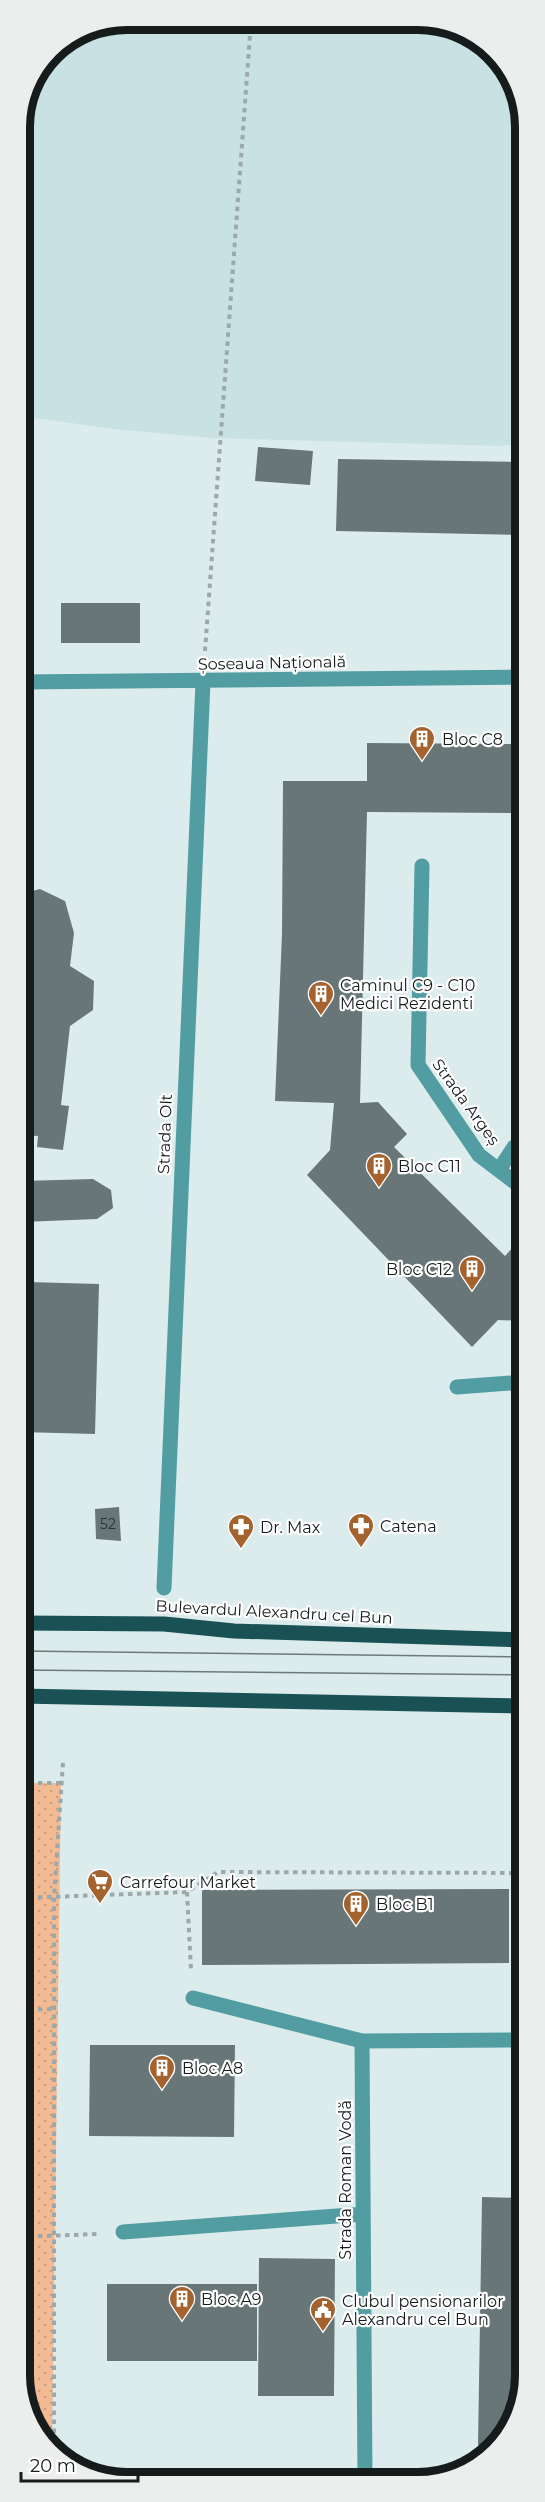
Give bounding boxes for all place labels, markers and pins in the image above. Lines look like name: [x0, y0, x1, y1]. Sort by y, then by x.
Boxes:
building icon: Bloc C8: [407, 724, 437, 762]
place label: Bloc C8: [442, 730, 503, 749]
place label: Caminul C9 - C10 Medici Rezidenti: [340, 976, 475, 1013]
building icon: Caminul C9 - C10 Medici Rezidenti: [306, 979, 336, 1017]
building icon: Bloc C11: [364, 1151, 394, 1189]
place label: Bloc C11: [398, 1157, 461, 1176]
building icon: Bloc C12: [457, 1254, 487, 1292]
place label: Bloc C12: [386, 1260, 452, 1279]
pharmacy icon: Catena: [346, 1511, 376, 1549]
pharmacy icon: Dr. Max: [226, 1512, 256, 1550]
place label: Catena: [380, 1517, 437, 1536]
place label: Dr. Max: [260, 1518, 321, 1537]
supermarket icon: Carrefour Market: [85, 1867, 115, 1905]
place label: Carrefour Market: [120, 1873, 256, 1892]
building icon: Bloc B1: [341, 1889, 371, 1927]
place label: Bloc B1: [376, 1895, 433, 1914]
building icon: Bloc A8: [147, 2053, 177, 2091]
place label: Bloc A8: [182, 2059, 243, 2078]
building icon: Bloc A9: [167, 2284, 197, 2322]
place label: Bloc A9: [201, 2290, 262, 2309]
place label: Clubul pensionarilor Alexandru cel Bun: [342, 2292, 504, 2329]
public building icon: Clubul pensionarilor Alexandru cel Bun: [308, 2295, 338, 2333]

